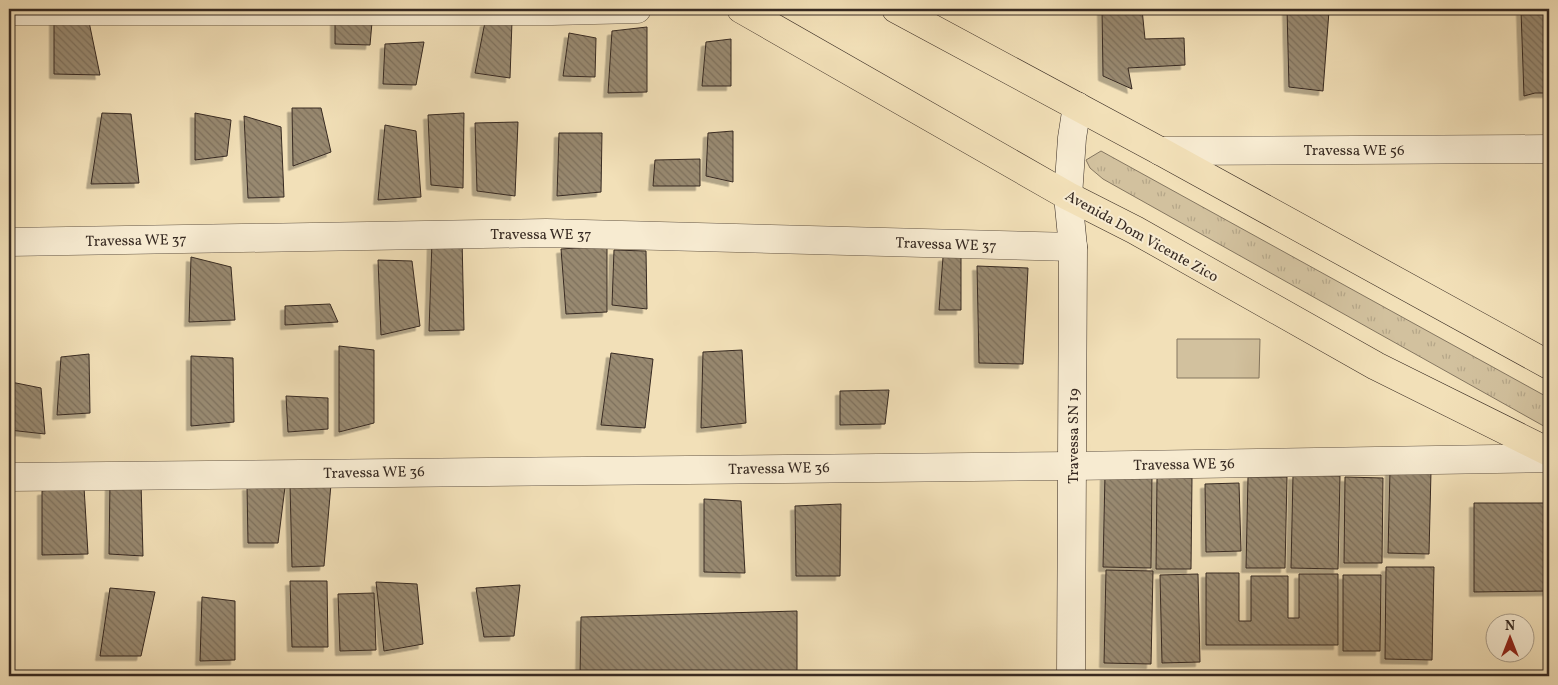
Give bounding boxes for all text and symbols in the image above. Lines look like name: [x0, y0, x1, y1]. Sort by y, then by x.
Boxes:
street label: Travessa WE 56: [1303, 141, 1405, 162]
street label: Avenida Dom Vicente Zico: [1061, 186, 1222, 288]
street label: Travessa WE 37: [490, 225, 592, 246]
street label: Travessa WE 37: [85, 230, 187, 253]
street label: Travessa WE 37: [895, 233, 997, 258]
street label: Travessa SN 19: [1064, 388, 1085, 484]
street label: Travessa WE 36: [1133, 454, 1235, 477]
street label: Travessa WE 36: [728, 458, 830, 481]
street label: Travessa WE 36: [323, 462, 425, 485]
north arrow: [1486, 612, 1536, 662]
text: N: [1505, 617, 1515, 636]

